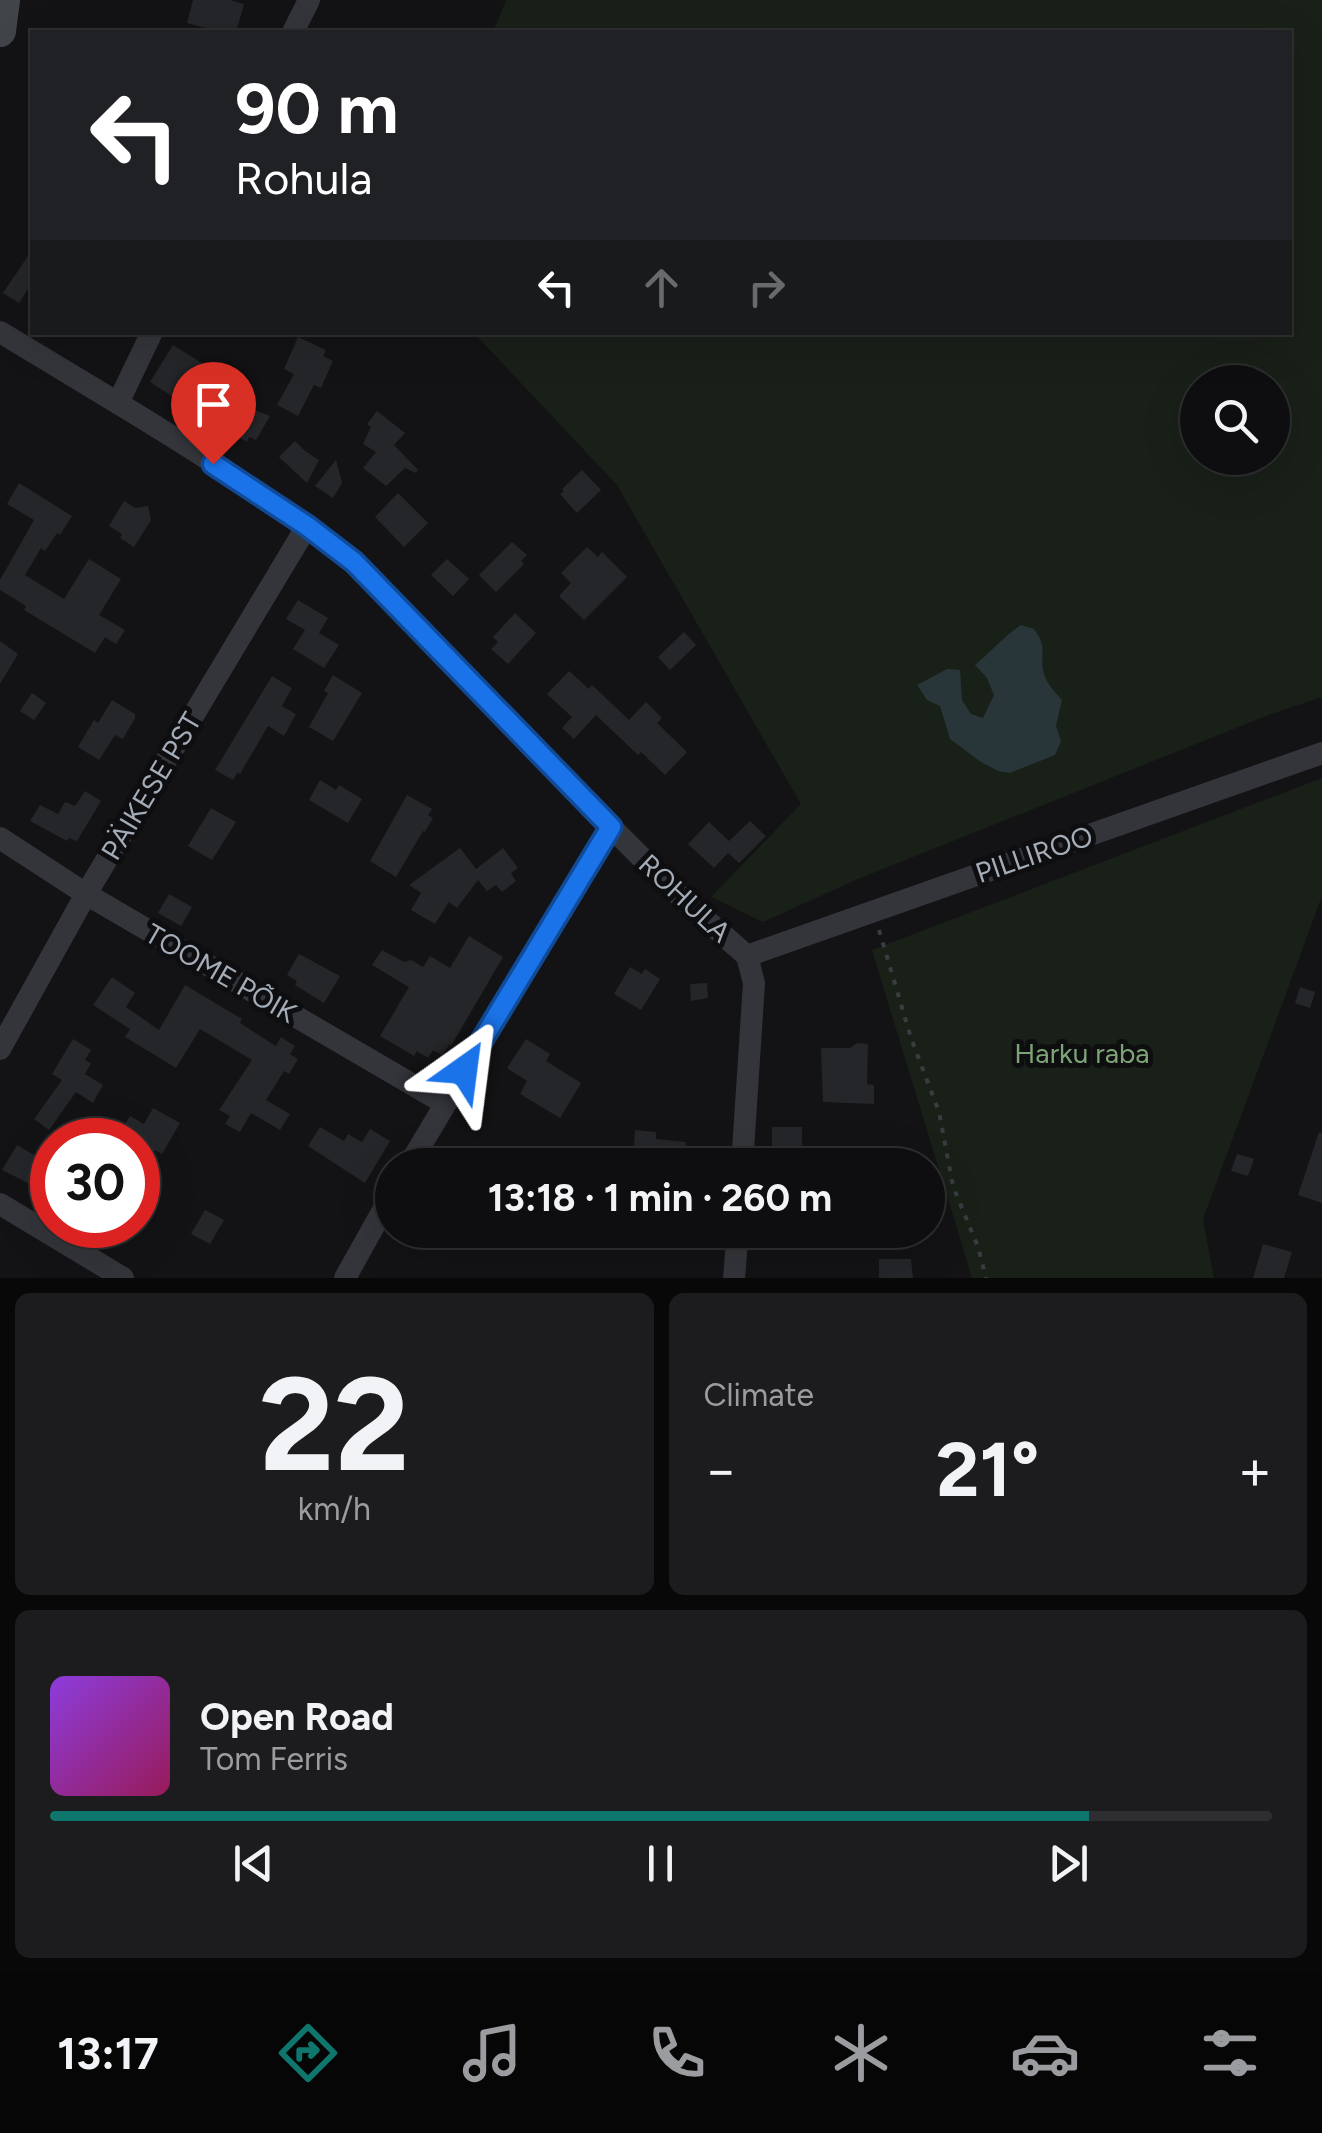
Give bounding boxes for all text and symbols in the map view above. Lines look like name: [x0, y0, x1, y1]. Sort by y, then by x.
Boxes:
text: 90 m: [235, 66, 399, 151]
icon: left: [70, 70, 200, 200]
text: Rohula: [235, 151, 372, 205]
icon: left: [529, 260, 584, 315]
icon: ahead: [634, 260, 689, 315]
icon: right: [739, 260, 794, 315]
pin: [171, 362, 256, 465]
map controls: [1180, 365, 1290, 475]
button: search: [1180, 365, 1290, 475]
icon: arrive: [186, 377, 241, 432]
street label: PÄIKESE PST: [94, 706, 209, 866]
street label: PILLIROO: [971, 818, 1097, 890]
street label: ROHULA: [632, 847, 738, 949]
street label: TOOME PÕIK: [139, 916, 303, 1030]
position arrow: [412, 1018, 516, 1122]
park label: Harku raba: [1014, 1036, 1150, 1070]
speed limit sign: 30: [30, 1118, 160, 1248]
text: 13:18 · 1 min · 260 m: [488, 1175, 832, 1221]
text: 22: [259, 1347, 410, 1503]
text: Climate: [704, 1376, 814, 1414]
text: 21°: [936, 1425, 1039, 1515]
text: −: [704, 1437, 738, 1503]
text: +: [1238, 1437, 1272, 1503]
text: km/h: [298, 1490, 371, 1528]
text: Open Road: [200, 1694, 394, 1740]
text: Tom Ferris: [200, 1740, 348, 1778]
icon: previous: [226, 1836, 281, 1891]
icon: pause: [633, 1836, 688, 1891]
icon: next: [1041, 1836, 1096, 1891]
icon: directions: [273, 2018, 343, 2088]
icon: music: [457, 2018, 527, 2088]
icon: phone: [642, 2018, 712, 2088]
icon: climate: [826, 2018, 896, 2088]
icon: car: [1010, 2018, 1080, 2088]
icon: filters: [1195, 2018, 1265, 2088]
text: 13:17: [57, 2026, 159, 2080]

